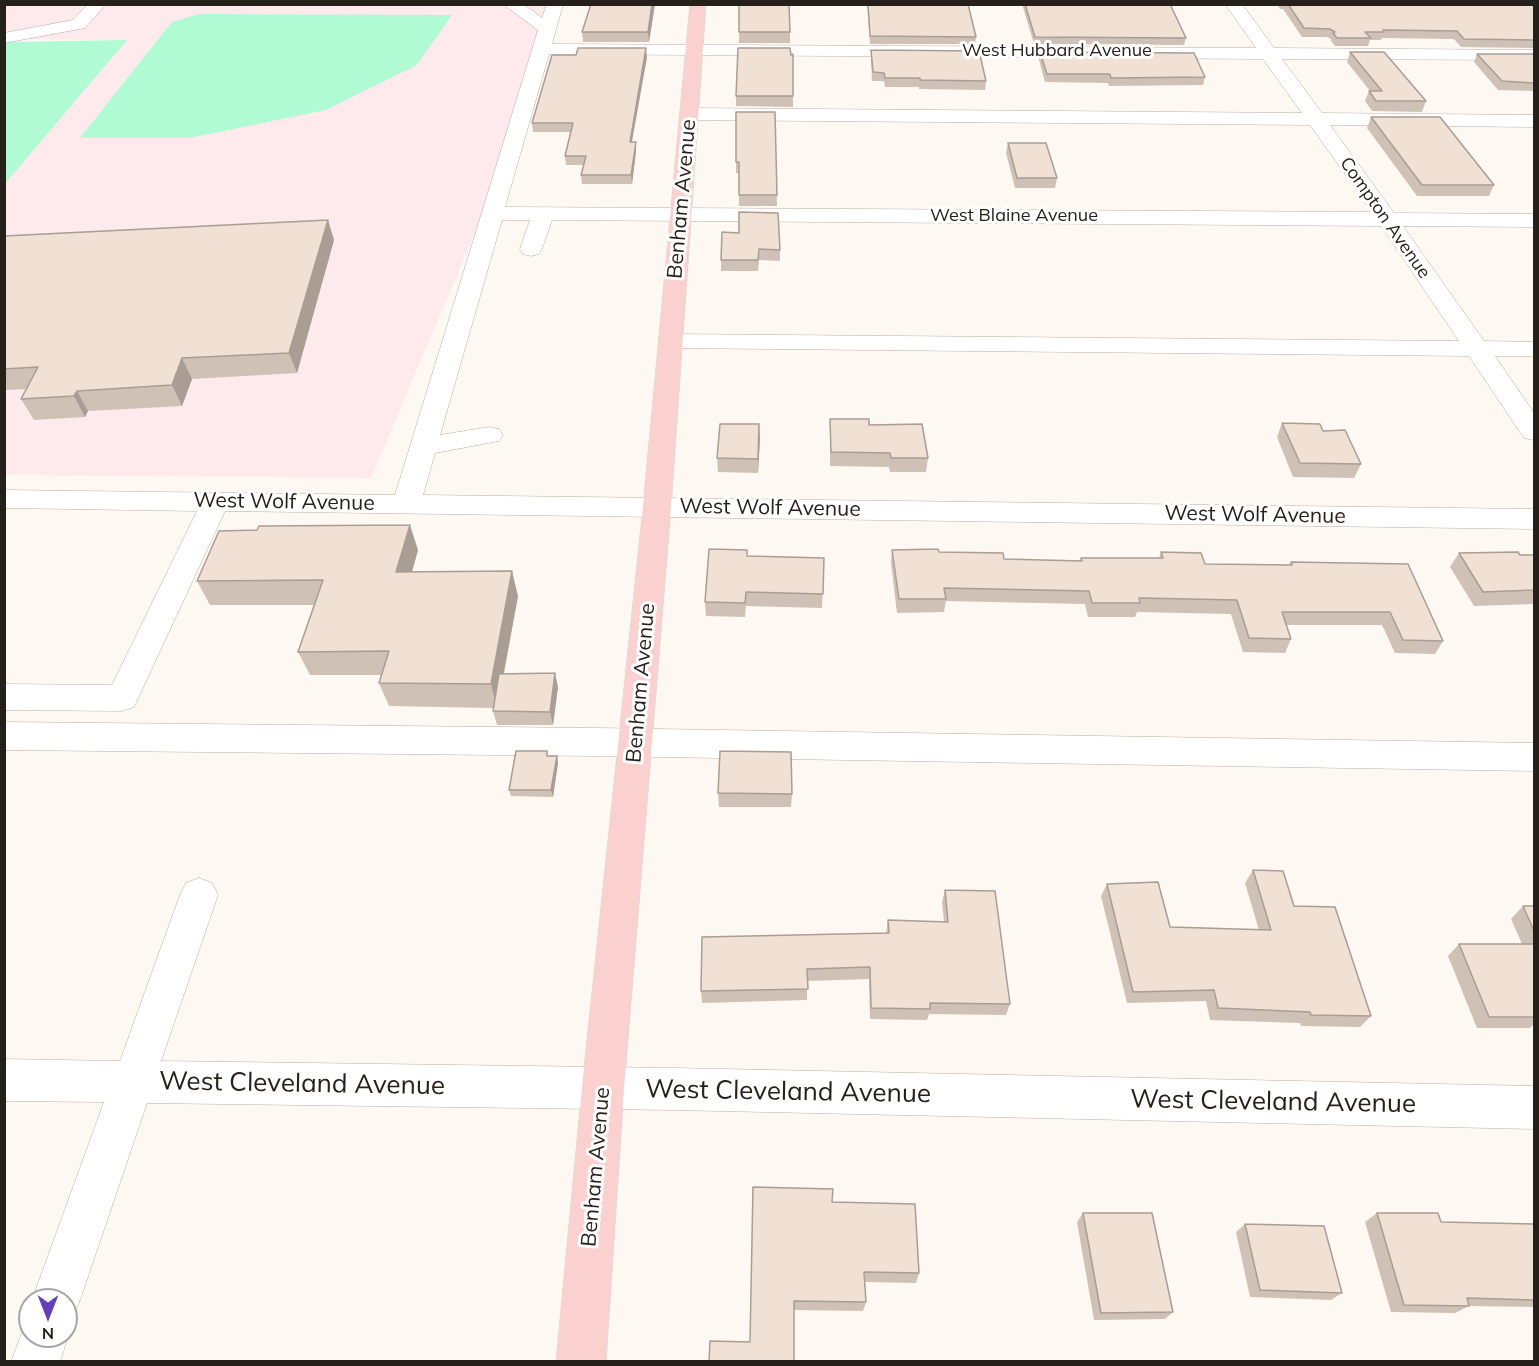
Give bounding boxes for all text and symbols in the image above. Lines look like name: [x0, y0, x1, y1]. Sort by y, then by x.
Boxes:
street label: West Hubbard Avenue: [962, 40, 1152, 62]
street label: Benham Avenue: [662, 118, 702, 280]
street label: Compton Avenue: [1335, 153, 1435, 283]
street label: West Blaine Avenue: [930, 205, 1098, 227]
street label: West Wolf Avenue: [193, 488, 375, 516]
street label: West Wolf Avenue: [679, 494, 861, 522]
street label: West Wolf Avenue: [1164, 501, 1346, 529]
street label: Benham Avenue: [621, 602, 661, 764]
street label: West Cleveland Avenue: [159, 1066, 445, 1102]
street label: West Cleveland Avenue: [645, 1074, 931, 1110]
street label: West Cleveland Avenue: [1130, 1084, 1416, 1120]
street label: Benham Avenue: [576, 1086, 616, 1248]
north arrow: [18, 1288, 78, 1348]
text: N: [42, 1324, 54, 1344]

